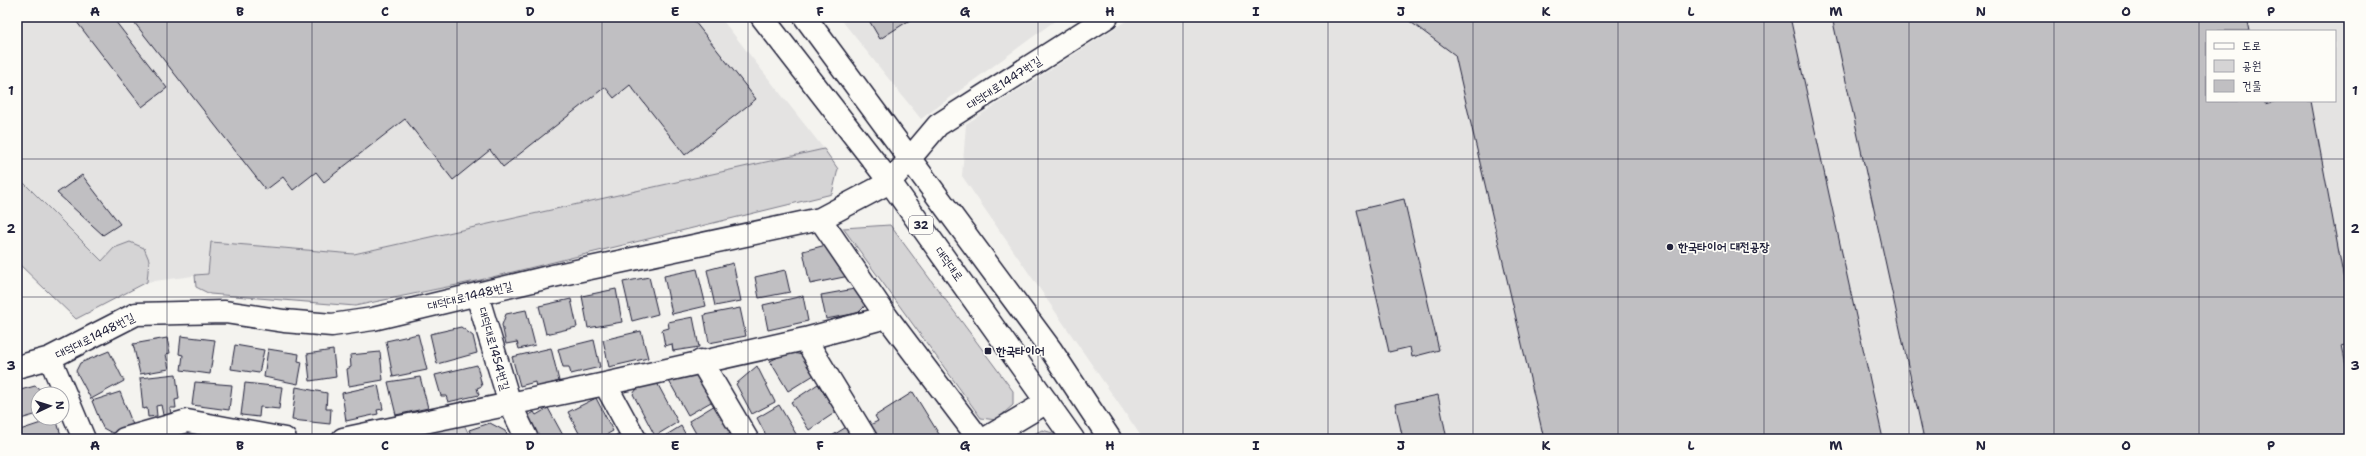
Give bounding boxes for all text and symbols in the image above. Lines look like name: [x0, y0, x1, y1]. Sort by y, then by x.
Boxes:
text: A: [90, 3, 100, 20]
text: B: [236, 3, 244, 20]
text: C: [381, 3, 389, 20]
text: D: [525, 3, 535, 20]
text: E: [671, 3, 680, 20]
text: F: [816, 3, 824, 20]
text: G: [960, 3, 971, 20]
text: H: [1105, 3, 1115, 20]
text: I: [1252, 3, 1260, 20]
text: J: [1397, 3, 1405, 20]
text: K: [1542, 3, 1551, 20]
text: L: [1687, 3, 1695, 20]
text: M: [1829, 3, 1843, 20]
text: N: [1976, 3, 1986, 20]
text: O: [2121, 3, 2131, 20]
text: P: [2267, 3, 2275, 20]
legend: [2206, 30, 2336, 102]
text: 도로: [2242, 38, 2261, 54]
street label: 대덕대로1447번길: [963, 53, 1045, 113]
text: 공원: [2242, 58, 2261, 74]
text: 건물: [2242, 78, 2262, 94]
text: 1: [8, 82, 14, 99]
text: 1: [2352, 82, 2358, 99]
road number: 32: [909, 216, 933, 234]
text: 2: [6, 220, 16, 237]
text: 2: [2350, 220, 2360, 237]
place label: 한국타이어 대전공장: [1677, 239, 1769, 255]
marker: 한국타이어 대전공장: [1665, 242, 1675, 252]
street label: 대덕대로: [931, 244, 967, 284]
street label: 대덕대로1448번길: [426, 278, 514, 314]
street label: 대덕대로1454번길: [474, 305, 514, 393]
street label: 대덕대로1448번길: [53, 309, 138, 363]
place label: 한국타이어: [995, 343, 1045, 359]
marker: 한국타이어: [983, 346, 993, 356]
text: 3: [6, 357, 16, 374]
text: 3: [2350, 357, 2360, 374]
north arrow: [30, 386, 70, 426]
text: N: [52, 400, 67, 410]
text: A: [90, 437, 100, 454]
text: B: [236, 437, 244, 454]
text: C: [381, 437, 389, 454]
text: D: [525, 437, 535, 454]
text: E: [671, 437, 680, 454]
text: F: [816, 437, 824, 454]
text: G: [960, 437, 971, 454]
text: H: [1105, 437, 1115, 454]
text: I: [1252, 437, 1260, 454]
text: J: [1397, 437, 1405, 454]
text: K: [1542, 437, 1551, 454]
text: L: [1687, 437, 1695, 454]
text: M: [1829, 437, 1843, 454]
text: N: [1976, 437, 1986, 454]
text: O: [2121, 437, 2131, 454]
text: P: [2267, 437, 2275, 454]

